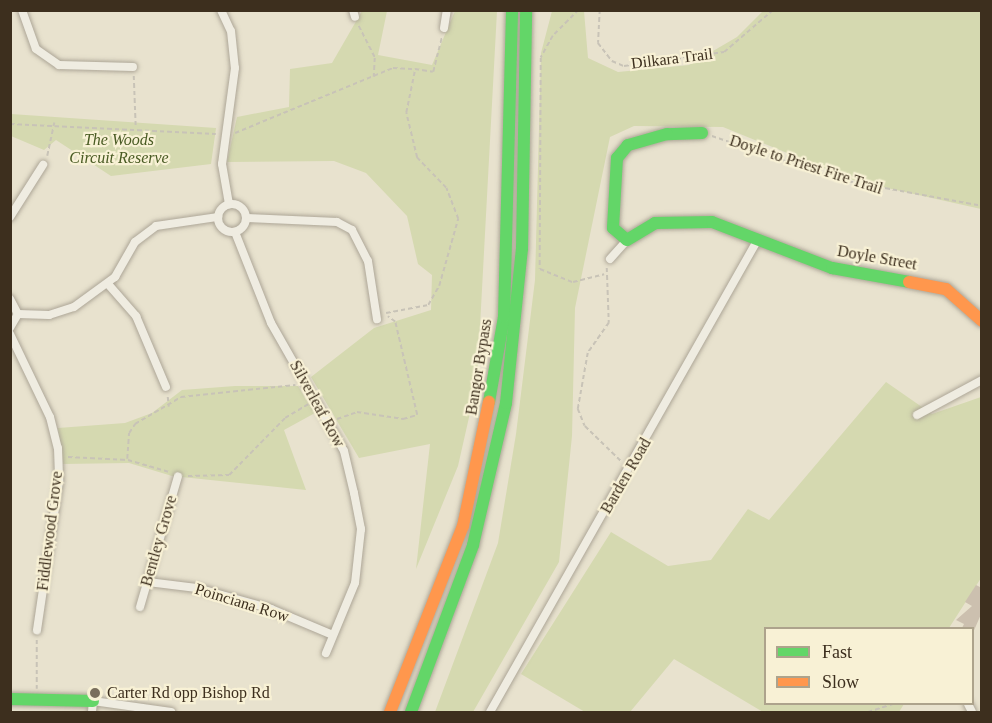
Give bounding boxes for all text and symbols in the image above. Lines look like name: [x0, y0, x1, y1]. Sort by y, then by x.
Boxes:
street label: Dilkara Trail: [630, 44, 714, 74]
park label: The Woods Circuit Reserve: [69, 130, 169, 168]
street label: Doyle to Priest Fire Trail: [727, 131, 885, 199]
street label: Doyle Street: [836, 242, 918, 274]
street label: Bangor Bypass: [462, 317, 496, 417]
street label: Silverleaf Row: [285, 357, 349, 451]
street label: Barden Road: [597, 435, 655, 517]
street label: Fiddlewood Grove: [33, 470, 67, 592]
street label: Bentley Grove: [137, 493, 181, 589]
street label: Poinciana Row: [193, 580, 291, 626]
legend: [764, 627, 974, 705]
text: Fast: [822, 642, 852, 662]
text: Slow: [822, 672, 859, 692]
place label: Carter Rd opp Bishop Rd: [107, 683, 270, 703]
marker: Carter Rd opp Bishop Rd: [88, 686, 102, 700]

